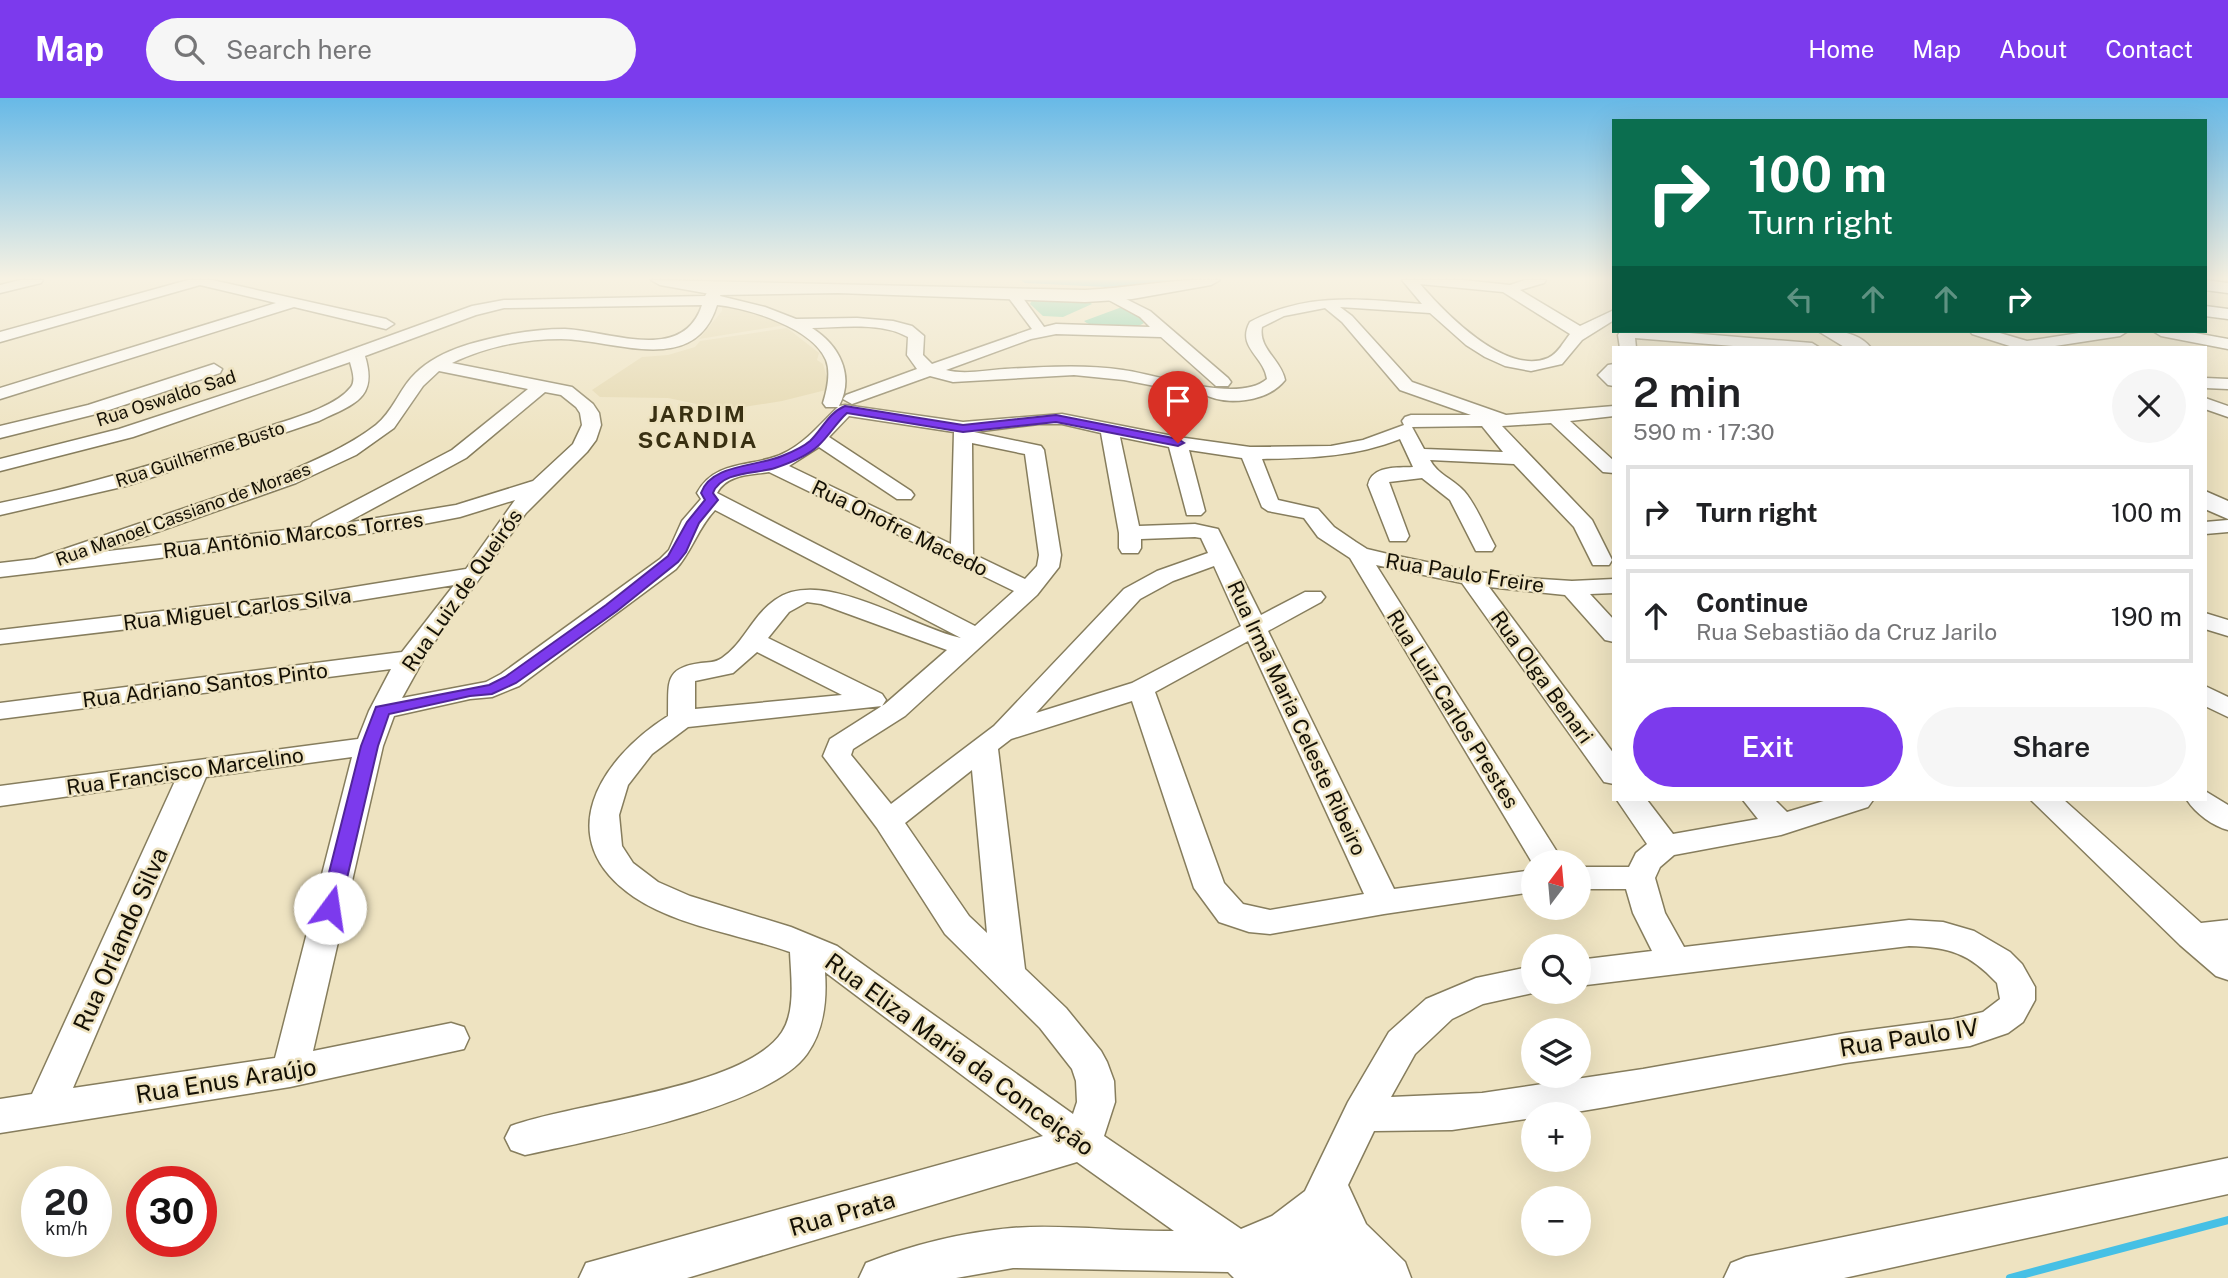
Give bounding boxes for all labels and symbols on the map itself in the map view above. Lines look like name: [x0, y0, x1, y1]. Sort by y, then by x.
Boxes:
street label: Rua Oswaldo Sad: [93, 366, 239, 430]
pin: [1148, 371, 1208, 443]
district label: JARDIM SCANDIA: [638, 400, 758, 453]
street label: Rua Guilherme Busto: [113, 417, 287, 491]
street label: Rua Manoel Cassiano de Moraes: [53, 458, 313, 570]
street label: Rua Onofre Macedo: [808, 475, 992, 581]
street label: Rua Luiz de Queirós: [397, 504, 527, 676]
street label: Rua Antônio Marcos Torres: [161, 507, 425, 563]
street label: Rua Paulo Freire: [1384, 548, 1546, 598]
street label: Rua Irmã Maria Celeste Ribeiro: [1222, 577, 1372, 859]
street label: Rua Miguel Carlos Silva: [121, 583, 353, 635]
street label: Rua Luiz Carlos Prestes: [1382, 605, 1524, 813]
street label: Rua Olga Benari: [1486, 606, 1598, 748]
street label: Rua Adriano Santos Pinto: [81, 658, 329, 712]
street label: Rua Francisco Marcelino: [65, 742, 305, 800]
street label: Rua Orlando Silva: [67, 843, 173, 1035]
north arrow: [1521, 850, 1591, 920]
position arrow: [293, 871, 367, 945]
street label: Rua Eliza Maria da Conceição: [820, 947, 1100, 1161]
street label: Rua Paulo IV: [1838, 1012, 1980, 1062]
street label: Rua Enus Araújo: [134, 1052, 318, 1108]
speed limit sign: 30: [126, 1166, 217, 1257]
street label: Rua Prata: [786, 1185, 898, 1241]

